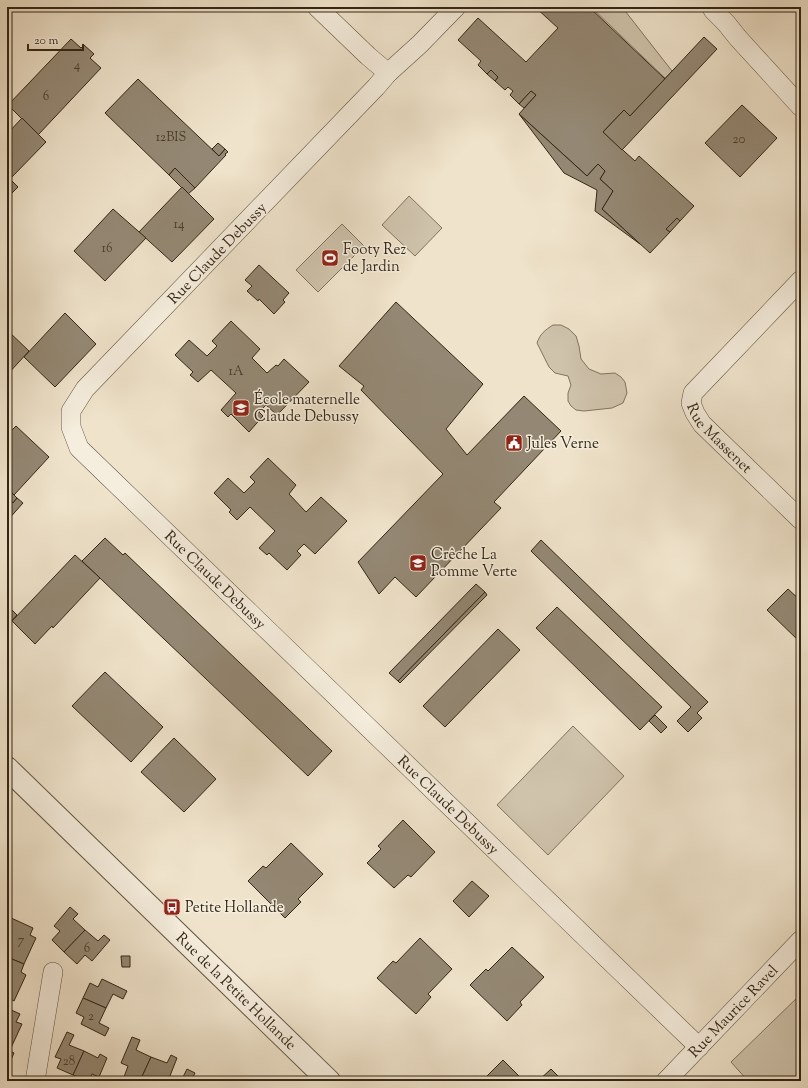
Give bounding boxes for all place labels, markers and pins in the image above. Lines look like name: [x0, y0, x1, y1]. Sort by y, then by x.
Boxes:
place label: Footy Rez de Jardin: [343, 240, 407, 278]
sports icon: Footy Rez de Jardin: [320, 248, 340, 268]
place label: École maternelle Claude Debussy: [254, 389, 360, 428]
school or university icon: École maternelle Claude Debussy: [231, 398, 251, 418]
public building icon: Jules Verne: [504, 433, 524, 453]
place label: Jules Verne: [526, 434, 599, 455]
place label: Crêche La Pomme Verte: [431, 545, 517, 583]
school or university icon: Crêche La Pomme Verte: [408, 553, 428, 573]
bus stop icon: Petite Hollande: [162, 897, 182, 917]
place label: Petite Hollande: [185, 898, 284, 919]

